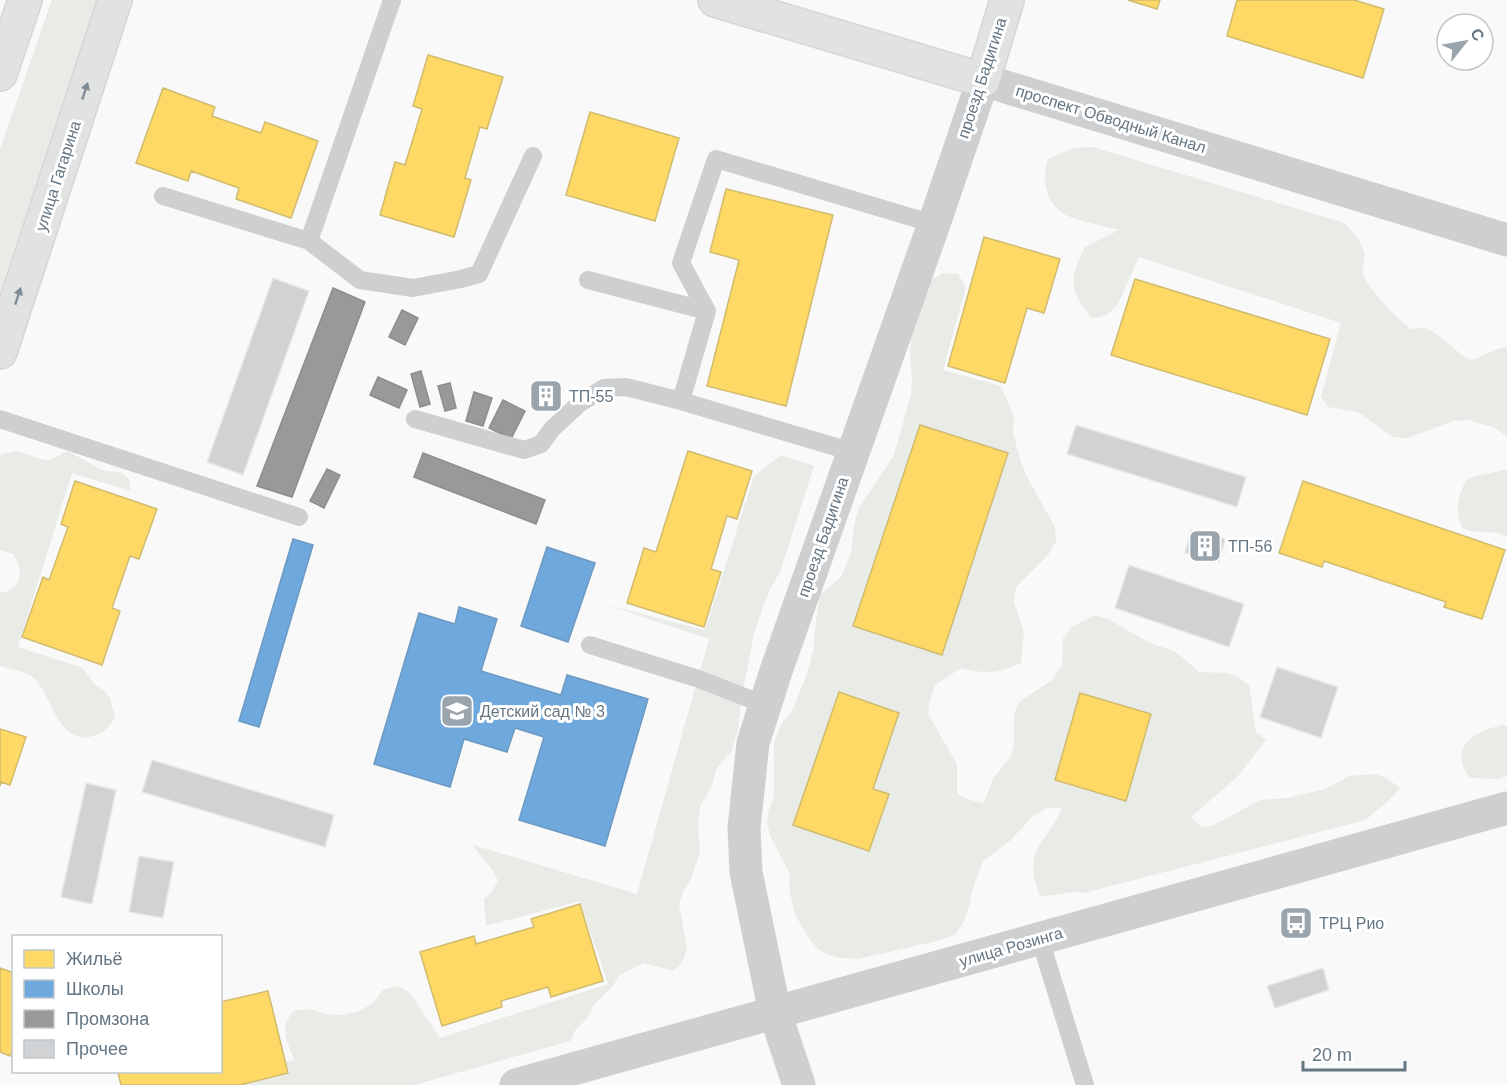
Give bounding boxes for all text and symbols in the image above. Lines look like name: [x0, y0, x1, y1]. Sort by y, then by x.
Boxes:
north arrow: [1435, 12, 1495, 72]
street label: проезд Бадигина: [954, 15, 1010, 141]
text: С: [1467, 25, 1488, 44]
one-way arrow: [81, 82, 91, 100]
street label: проспект Обводный Канал: [1014, 82, 1208, 156]
street label: улица Гагарина: [32, 119, 84, 233]
one-way arrow: [14, 287, 23, 305]
building icon: ТП-55: [528, 378, 564, 414]
place label: ТП-55: [569, 388, 614, 405]
street label: проезд Бадигина: [794, 475, 852, 599]
building icon: ТП-56: [1187, 528, 1223, 564]
place label: ТП-56: [1228, 538, 1273, 555]
school or university icon: Детский сад № 3: [439, 693, 475, 729]
place label: Детский сад № 3: [480, 703, 605, 720]
bus stop icon: ТРЦ Рио: [1278, 905, 1314, 941]
place label: ТРЦ Рио: [1319, 915, 1384, 932]
street label: улица Розинга: [957, 924, 1065, 970]
legend: [12, 935, 222, 1073]
text: Жильё: [66, 949, 123, 969]
text: Школы: [66, 979, 124, 999]
text: Промзона: [66, 1009, 150, 1029]
scale bar: [1303, 1034, 1405, 1072]
text: Прочее: [66, 1039, 128, 1059]
text: 20 m: [1312, 1045, 1352, 1065]

